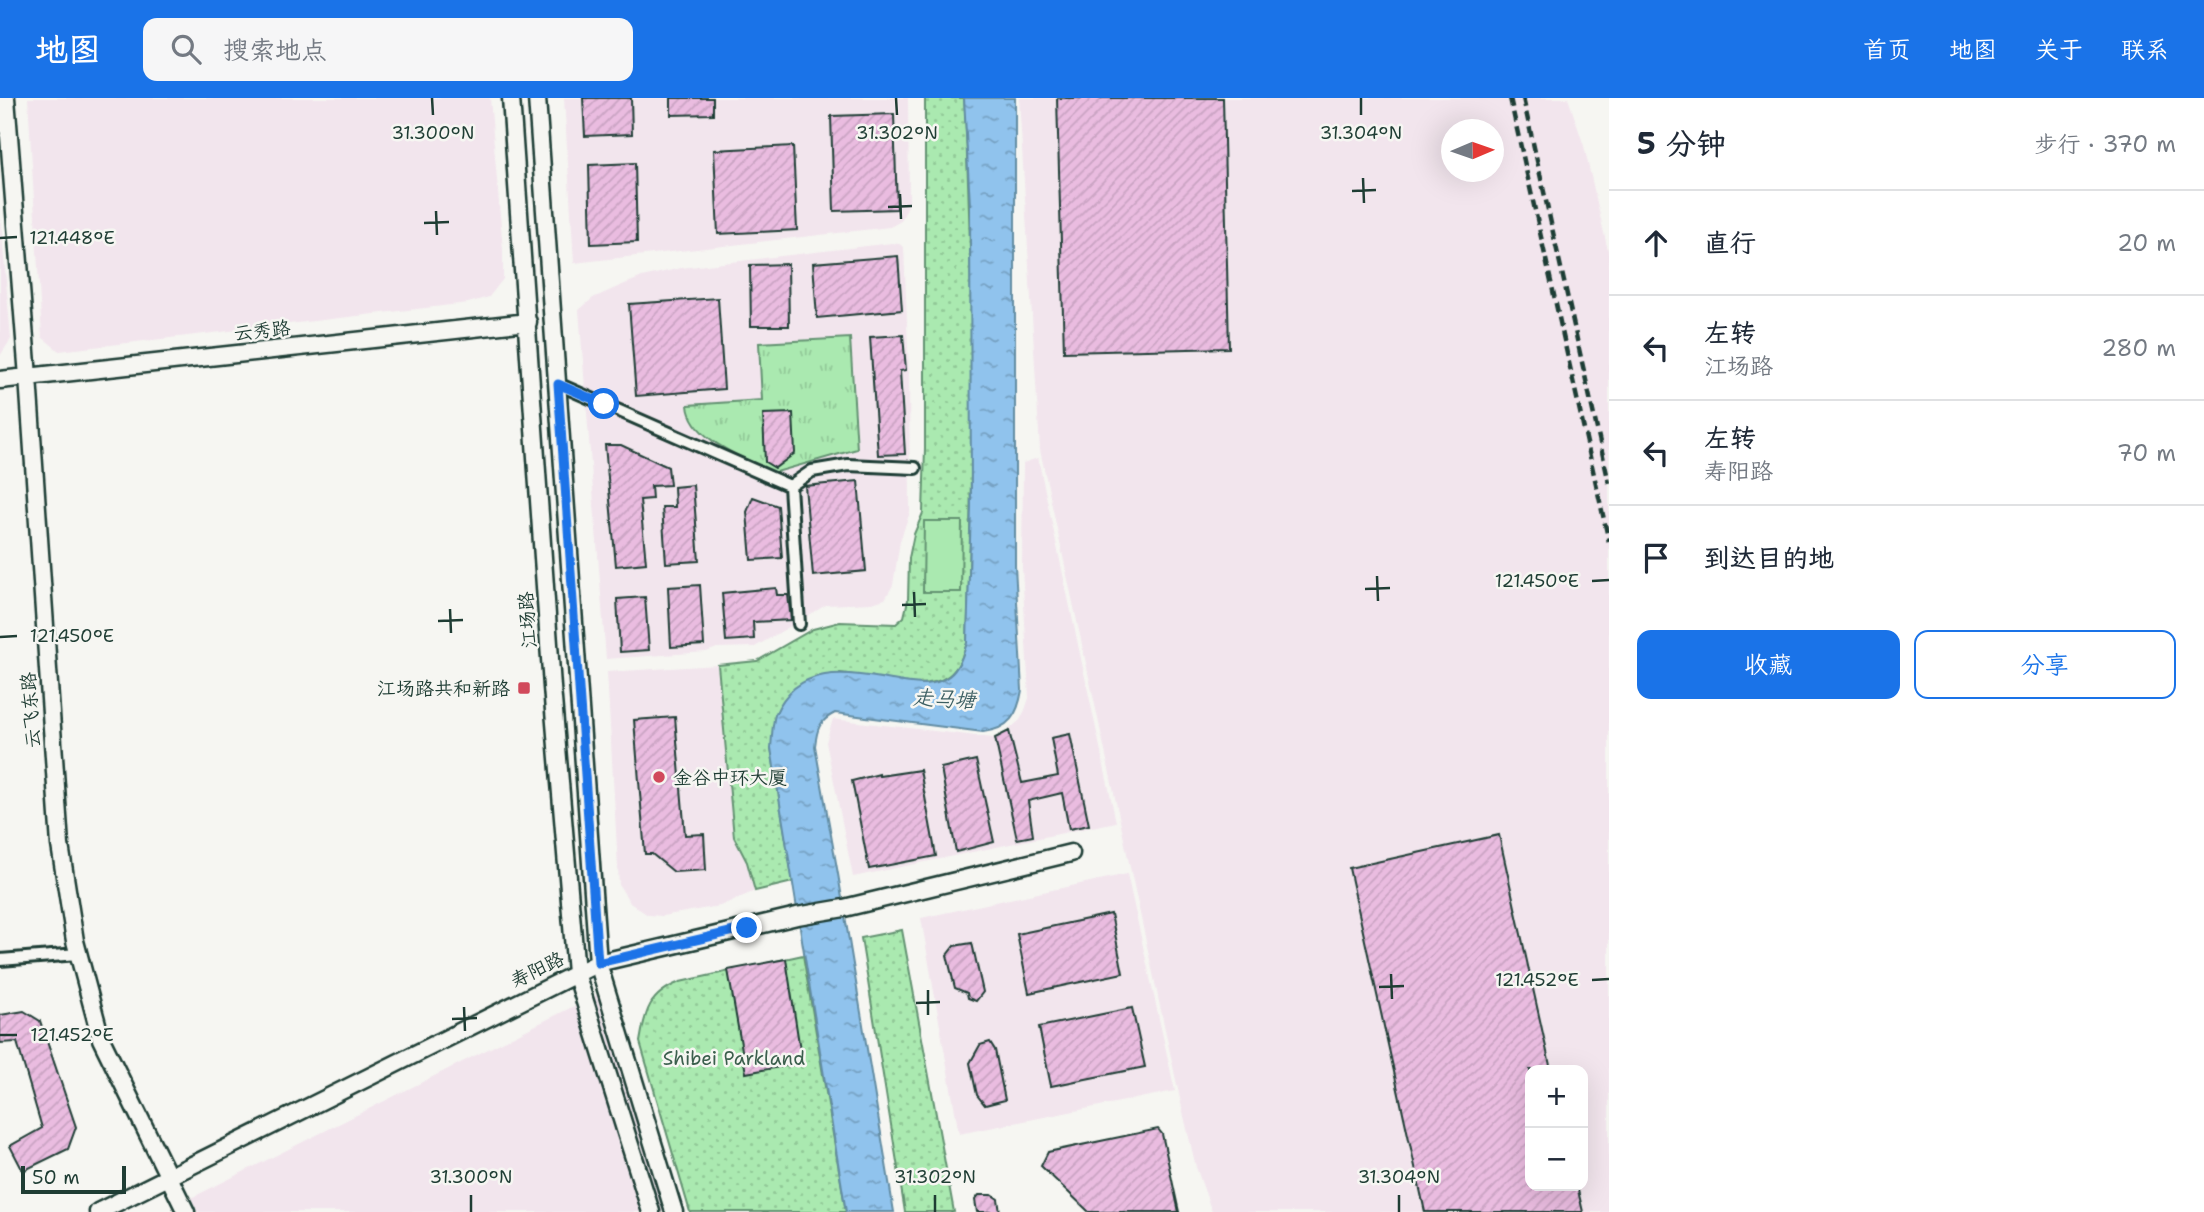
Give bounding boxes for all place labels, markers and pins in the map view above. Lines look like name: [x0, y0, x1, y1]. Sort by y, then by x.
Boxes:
place label: 江场路共和新路: [377, 676, 510, 701]
marker: 江场路共和新路: [516, 680, 532, 696]
place label: 金谷中环大厦: [673, 765, 787, 790]
marker: 金谷中环大厦: [651, 769, 667, 785]

